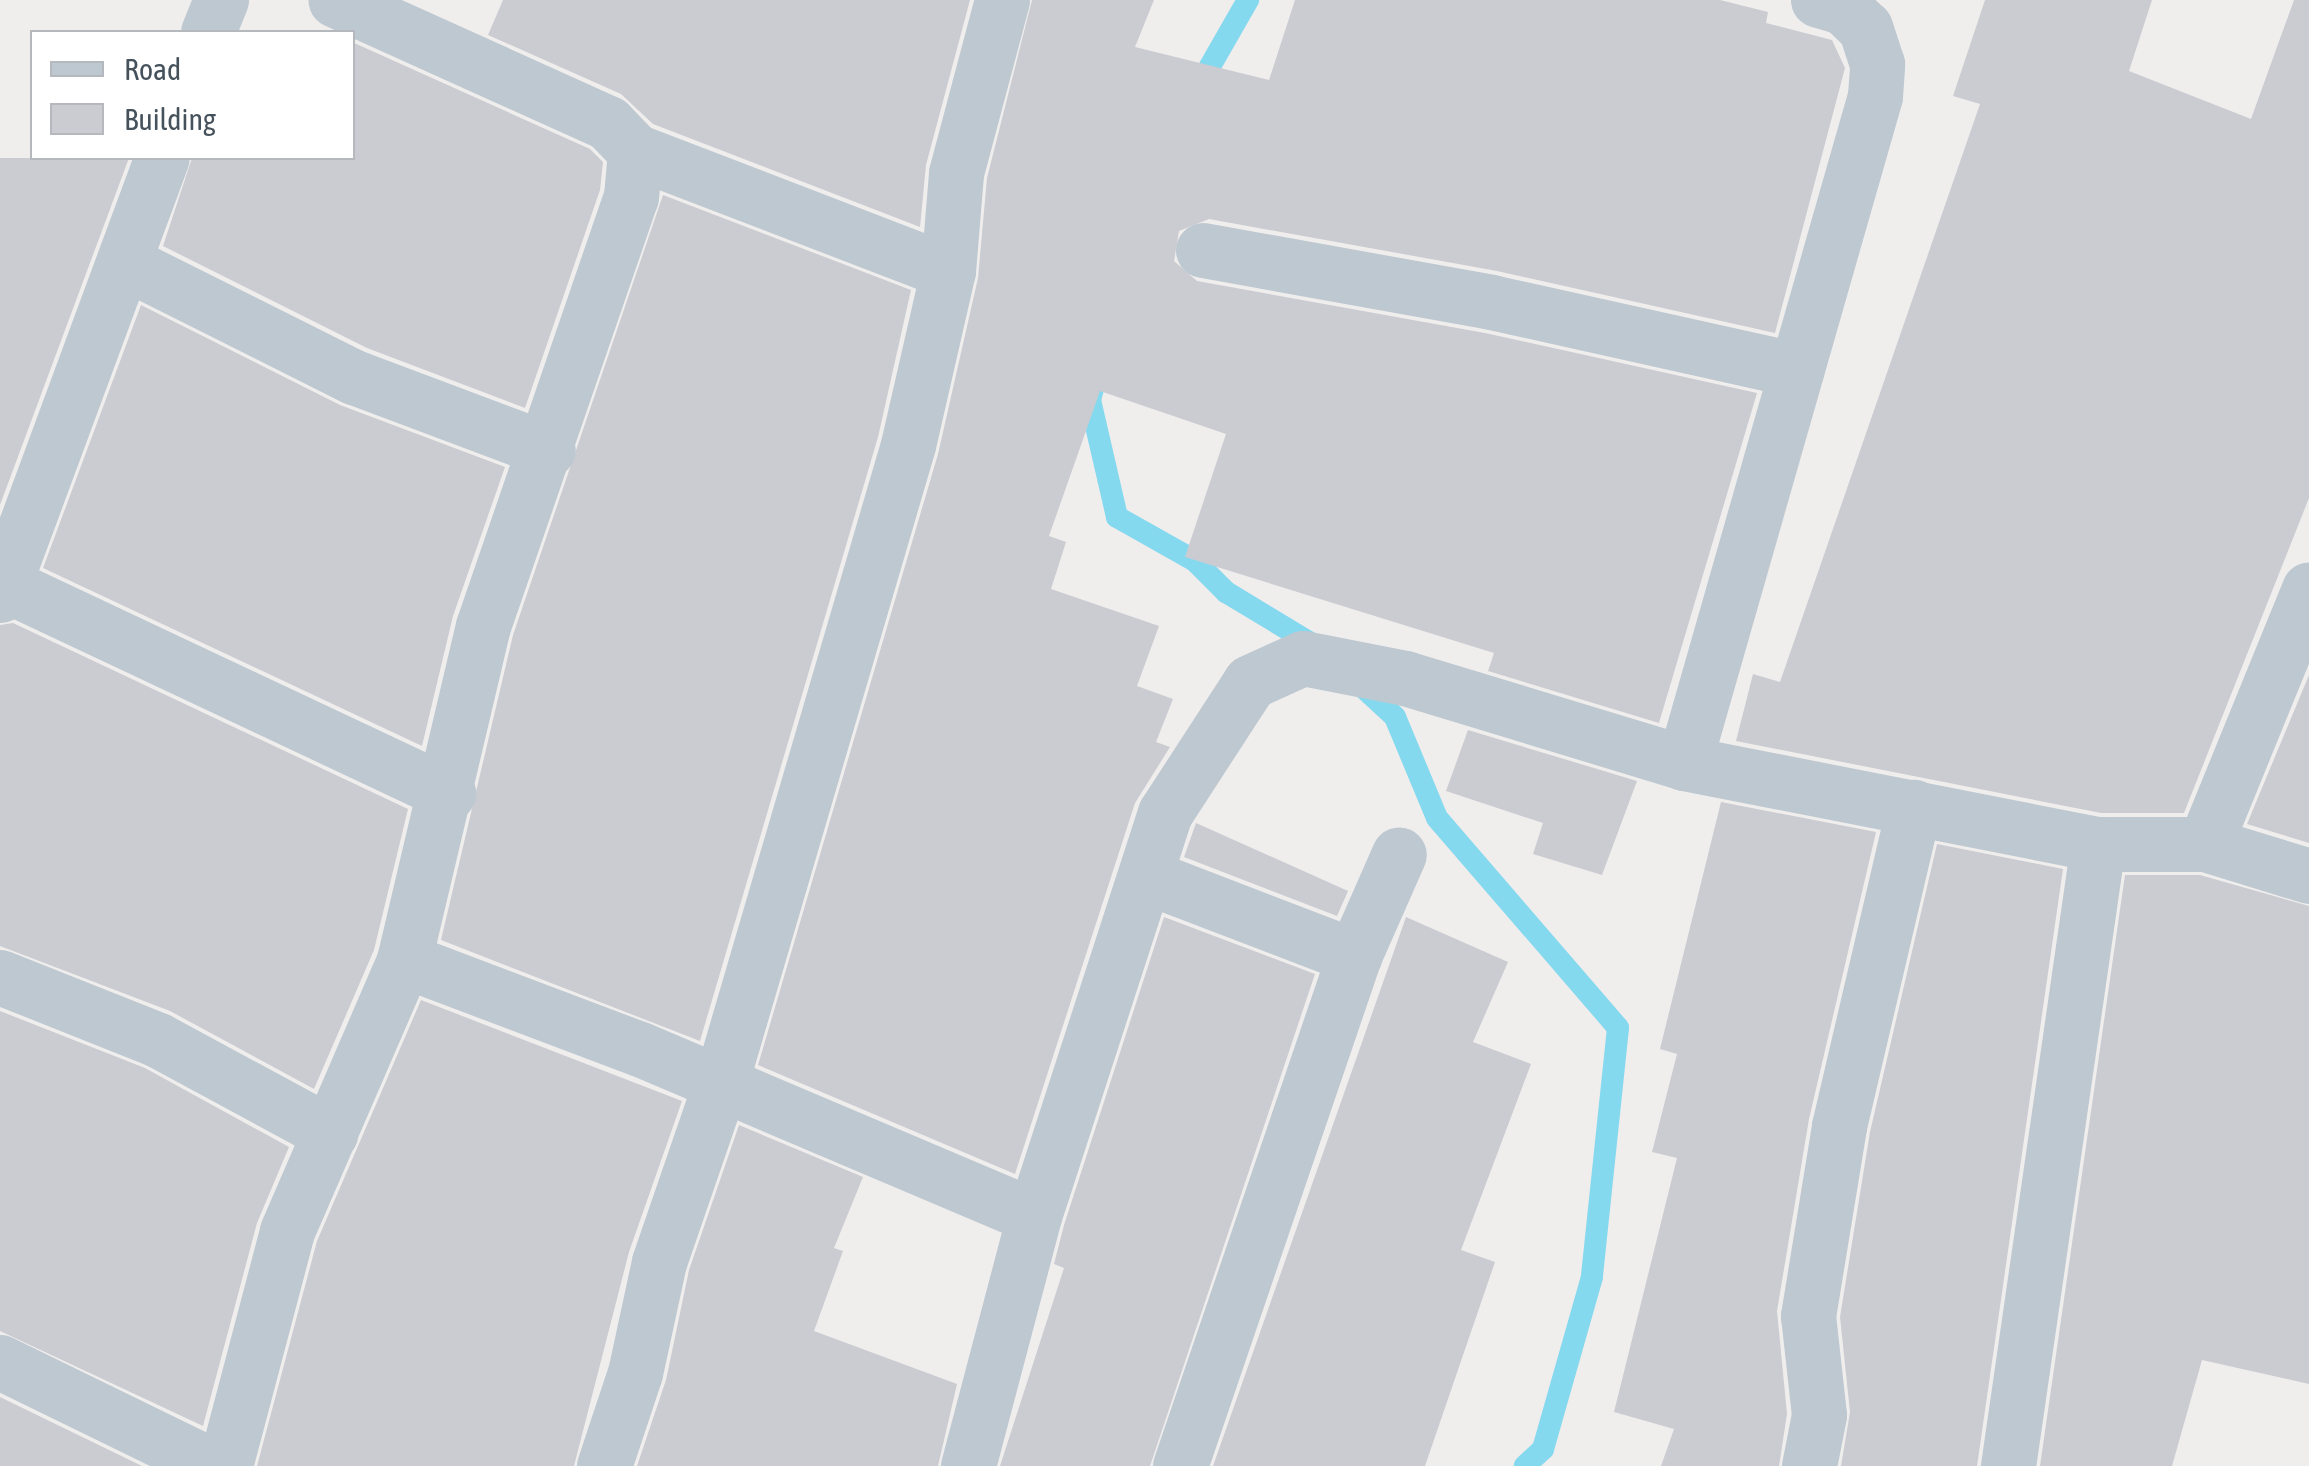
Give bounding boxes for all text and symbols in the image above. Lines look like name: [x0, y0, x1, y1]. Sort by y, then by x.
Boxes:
legend: [30, 30, 355, 160]
text: Road: [124, 52, 181, 86]
text: Building: [124, 102, 216, 136]

